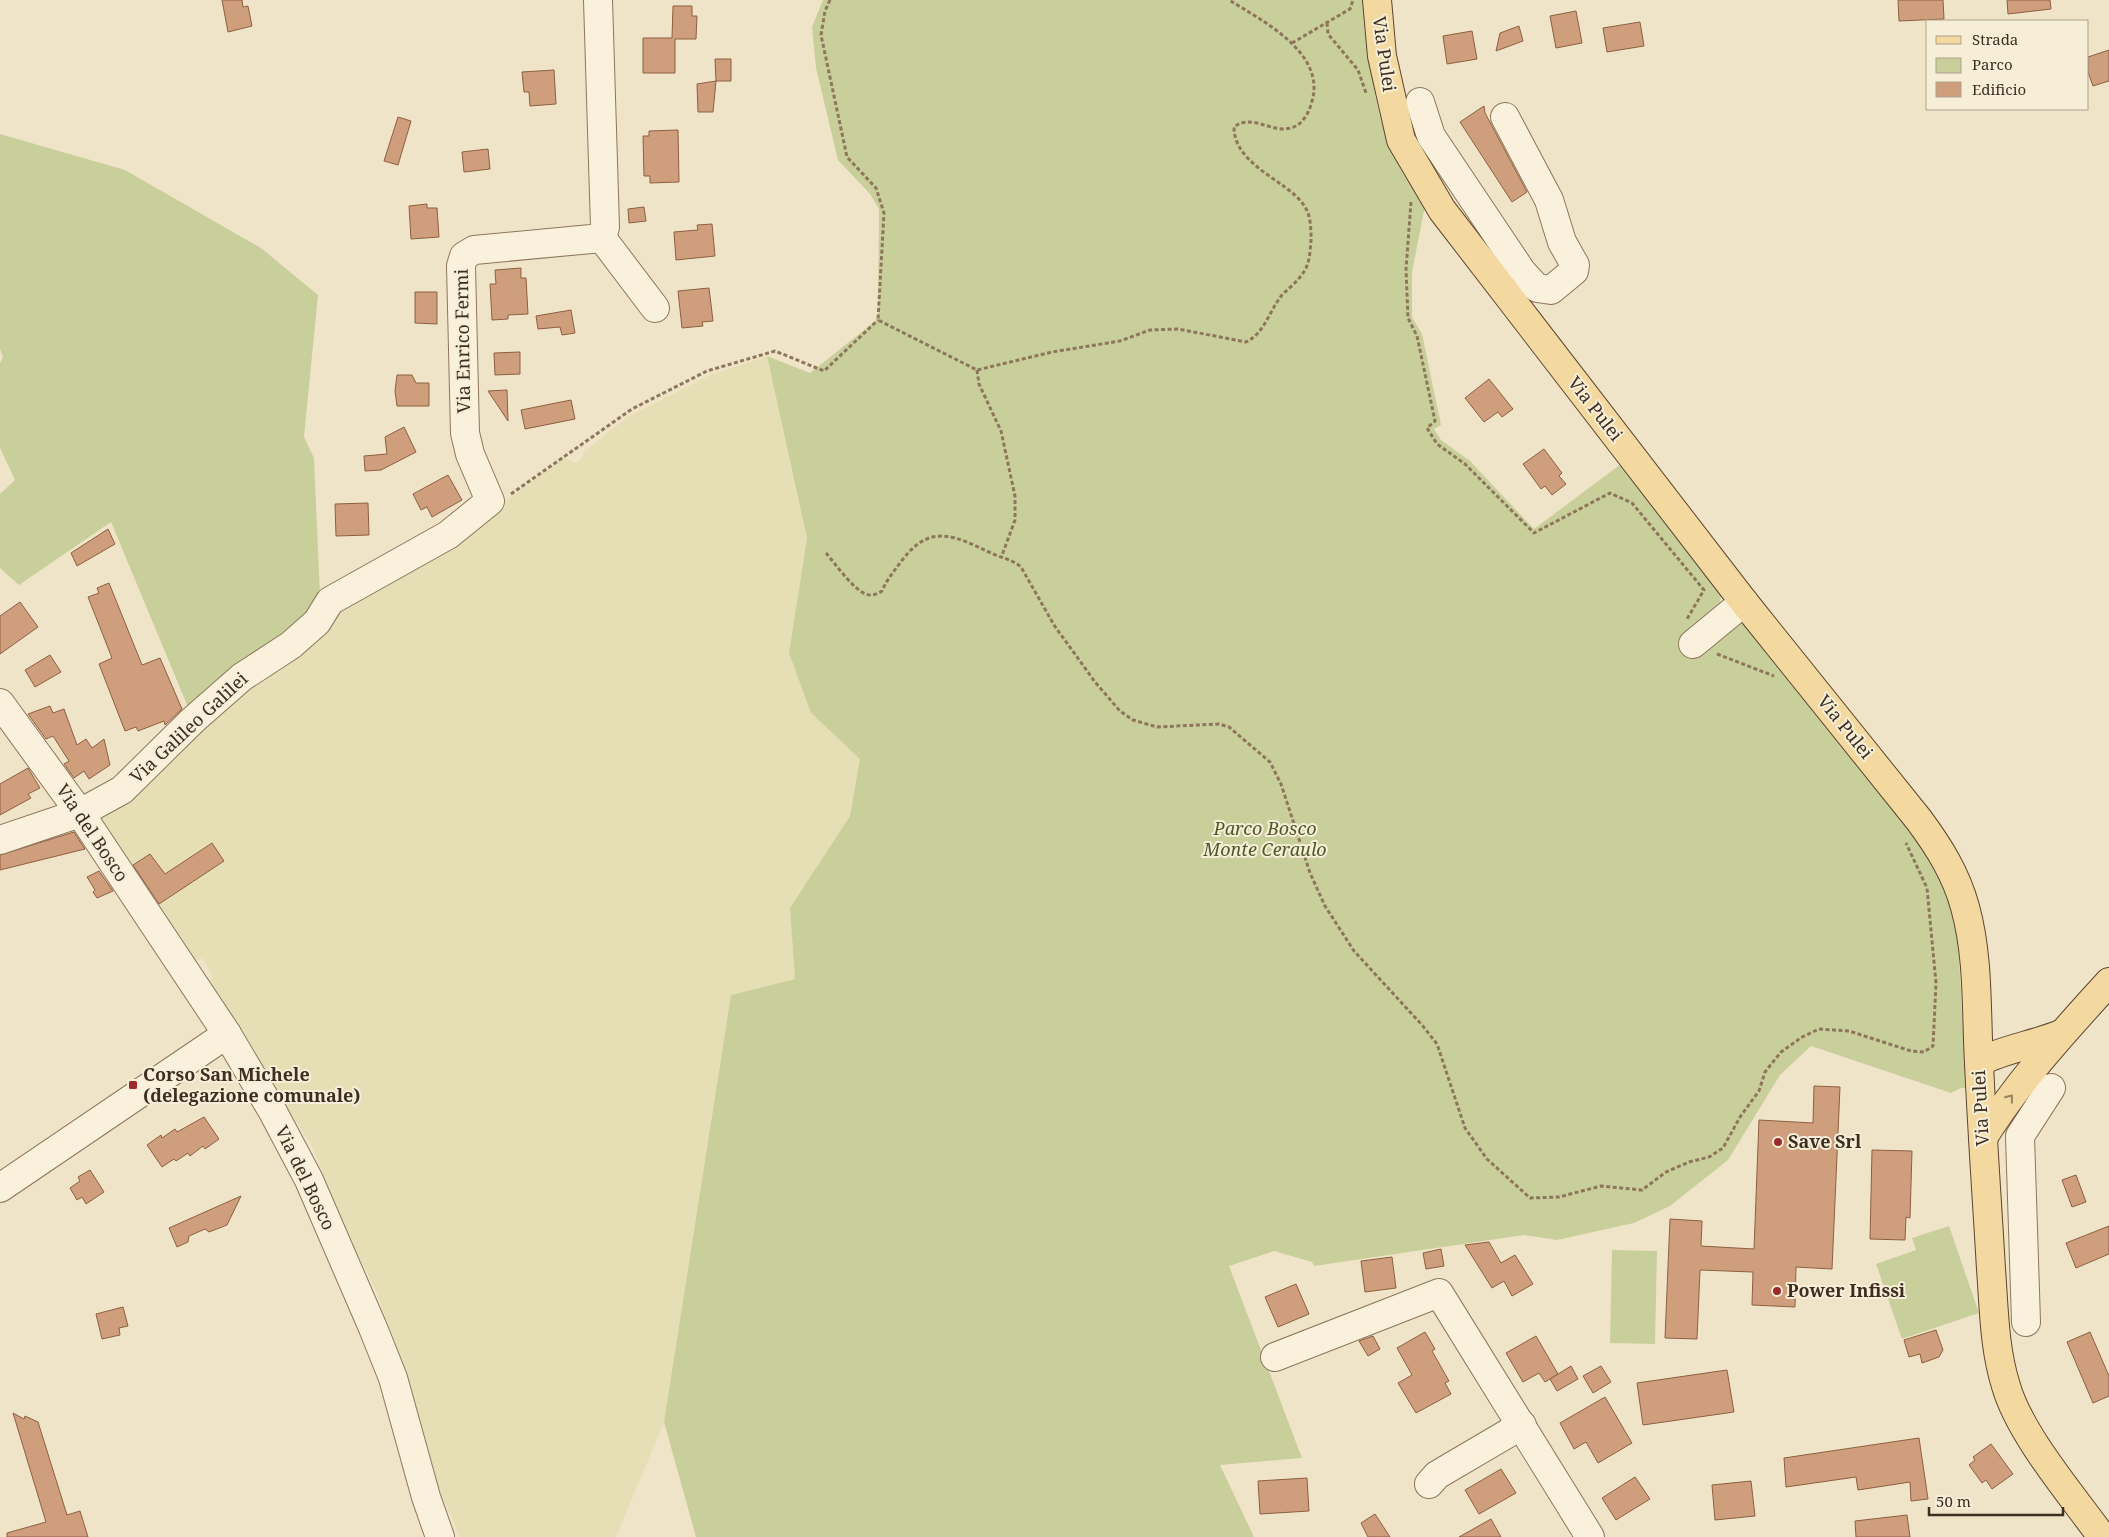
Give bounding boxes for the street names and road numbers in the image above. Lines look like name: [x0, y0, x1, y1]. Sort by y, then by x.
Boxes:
street label: Via Pulei: [1368, 15, 1402, 93]
street label: Via Enrico Fermi: [449, 268, 475, 413]
street label: Via Pulei: [1563, 371, 1629, 446]
street label: Via Galileo Galilei: [124, 666, 252, 788]
street label: Via Pulei: [1813, 689, 1879, 764]
street label: Via del Bosco: [51, 779, 134, 886]
street label: Via Pulei: [1966, 1069, 1994, 1147]
street label: Via del Bosco: [270, 1121, 341, 1234]

